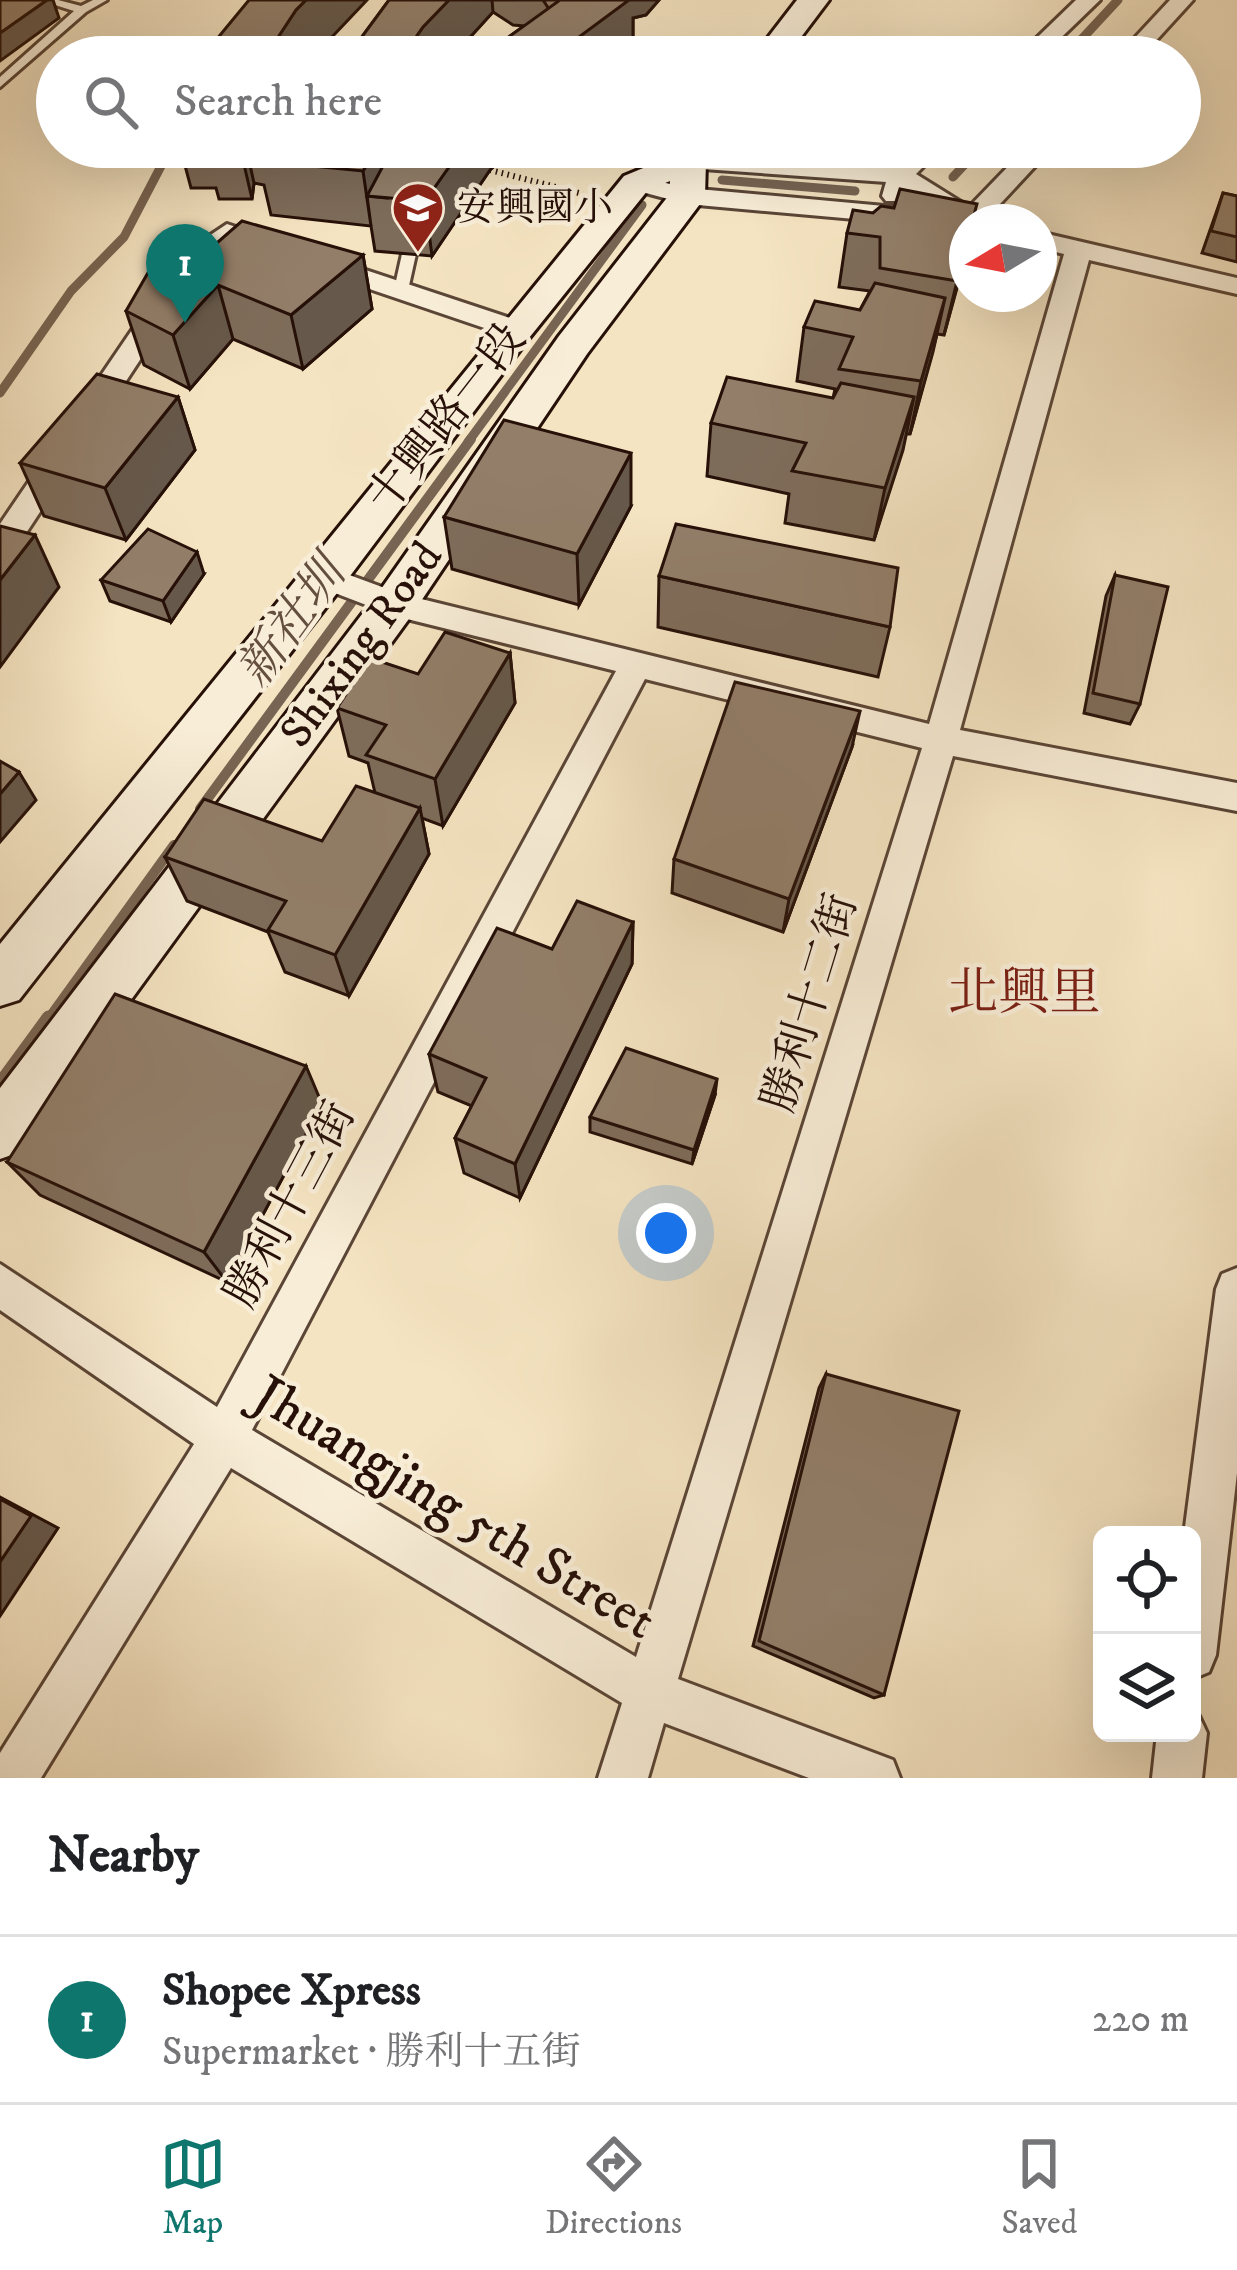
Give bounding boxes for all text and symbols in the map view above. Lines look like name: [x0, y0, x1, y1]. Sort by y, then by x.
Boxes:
search box: [36, 36, 1201, 168]
icon: search: [78, 69, 144, 135]
text: Search here: [174, 74, 382, 130]
school or university icon: 安興國小: [390, 180, 446, 254]
place label: 安興國小: [457, 184, 613, 233]
north arrow: [949, 204, 1057, 312]
pin: 1: [146, 224, 224, 323]
street label: 十興路一段: [356, 313, 538, 525]
street label: Shixing Road: [269, 531, 456, 759]
water label: 新社圳: [225, 541, 363, 699]
street label: 勝利十二街: [751, 887, 871, 1119]
district label: 北興里: [947, 962, 1101, 1026]
street label: 勝利十三街: [213, 1093, 369, 1317]
your location: [636, 1203, 696, 1263]
street label: Jhuangjing 5th Street: [236, 1360, 667, 1656]
map controls: [1093, 1526, 1201, 1742]
button: locate: [1093, 1526, 1201, 1634]
button: layers: [1093, 1634, 1201, 1742]
text: Nearby: [48, 1824, 199, 1888]
text: Shopee Xpress: [162, 1963, 421, 2019]
text: 1: [80, 1995, 94, 2044]
text: 220 m: [1092, 1995, 1189, 2044]
text: Supermarket · 勝利十五街: [162, 2028, 580, 2077]
tab: Map: [160, 2131, 226, 2244]
tab: Directions: [545, 2131, 682, 2244]
tab: Saved: [1001, 2131, 1077, 2244]

